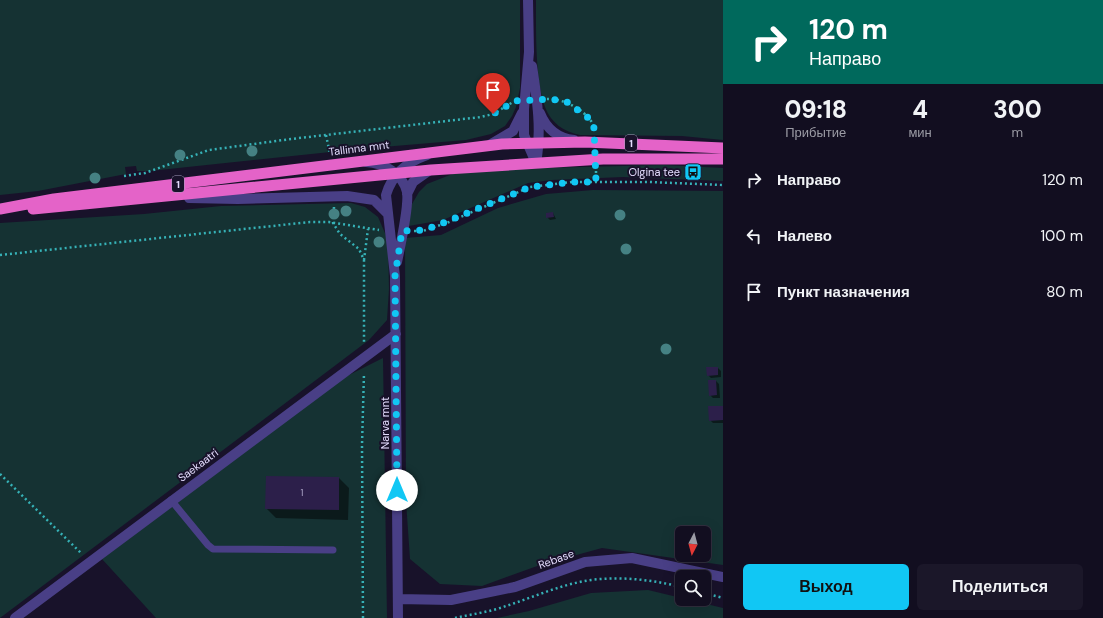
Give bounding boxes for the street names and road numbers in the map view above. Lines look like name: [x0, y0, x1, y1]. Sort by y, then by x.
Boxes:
road number: 1: [625, 135, 637, 151]
street label: Tallinna mnt: [328, 137, 390, 159]
road number: 1: [172, 176, 184, 192]
street label: Narva mnt: [378, 397, 392, 449]
street label: Saekaatri: [175, 445, 221, 485]
street label: Rebase: [536, 546, 576, 572]

